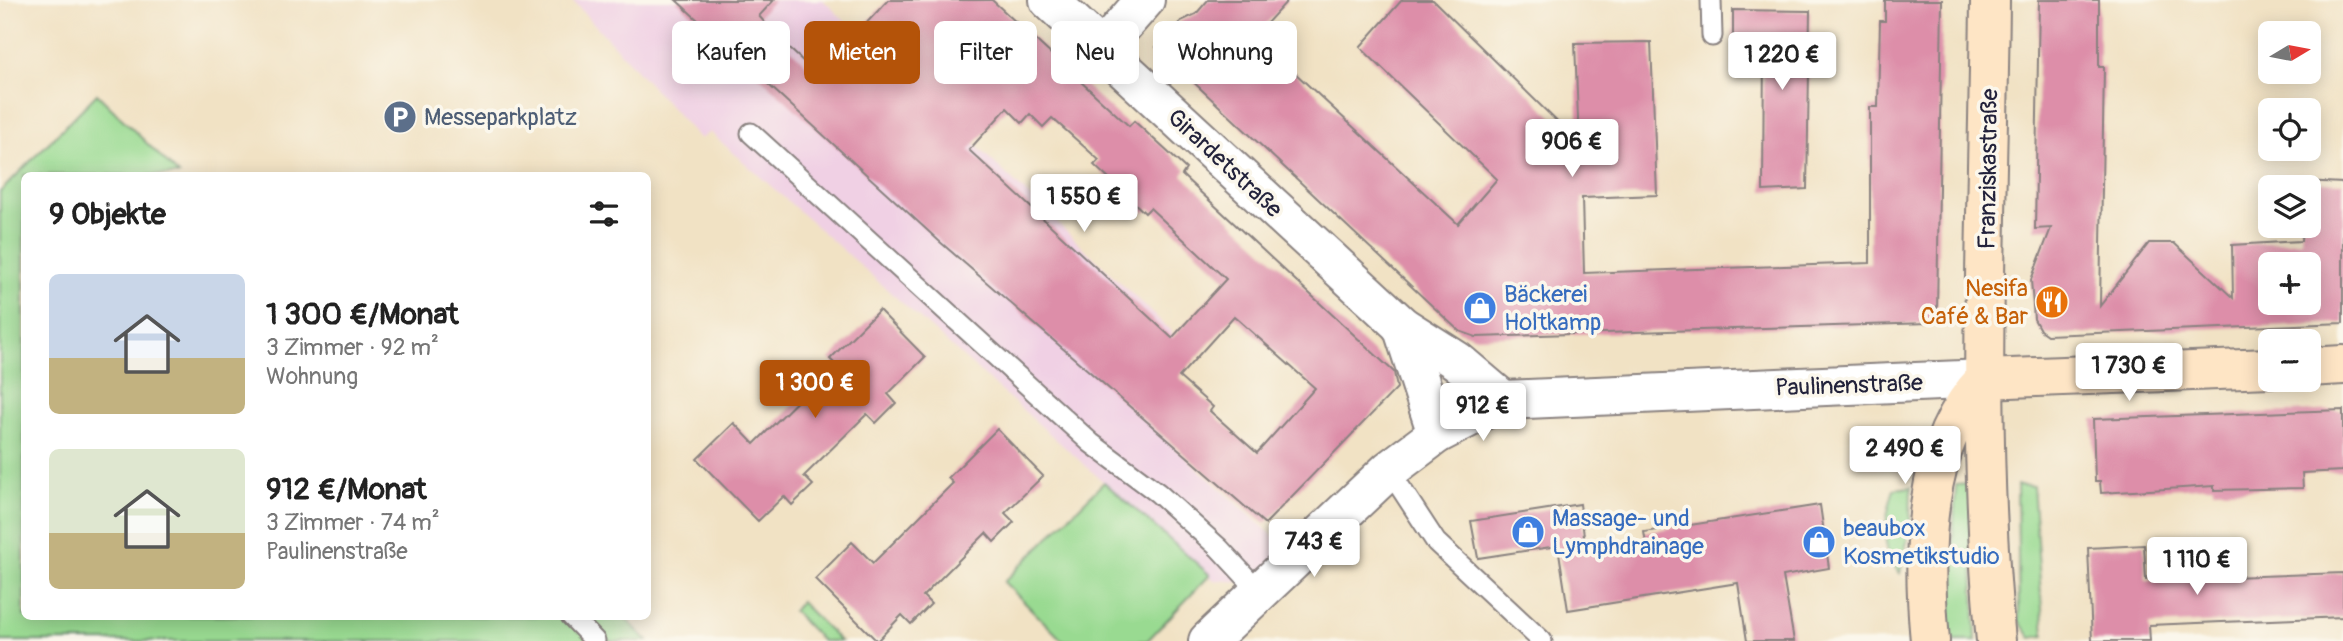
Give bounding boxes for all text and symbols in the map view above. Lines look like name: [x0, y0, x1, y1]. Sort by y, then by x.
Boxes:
chip: Kaufen: [672, 21, 790, 84]
chip: Mieten: [804, 21, 920, 84]
chip: Filter: [934, 21, 1037, 84]
chip: Neu: [1051, 21, 1139, 84]
chip: Wohnung: [1153, 21, 1297, 84]
north arrow: [2258, 21, 2320, 84]
map controls: [2258, 21, 2321, 392]
pin: 1 220 €: [1717, 32, 1847, 92]
text: 1 220 €: [1744, 40, 1820, 69]
street label: Franziskastraße: [1973, 88, 2004, 250]
parking icon: Messeparkplatz: [381, 98, 419, 136]
button: locate: [2258, 98, 2321, 161]
place label: Messeparkplatz: [424, 103, 577, 132]
street label: Girardetstraße: [1161, 103, 1288, 224]
pin: 906 €: [1523, 120, 1621, 179]
text: 906 €: [1541, 127, 1603, 156]
pin: 1 550 €: [1019, 174, 1149, 234]
button: layers: [2258, 175, 2321, 238]
text: 1 550 €: [1047, 182, 1121, 211]
icon: filters: [585, 195, 623, 233]
text: 9 Objekte: [49, 196, 166, 233]
button: +: [2258, 252, 2321, 315]
place label: Nesifa Café & Bar: [1921, 274, 2028, 331]
place label: Bäckerei Holtkamp: [1504, 280, 1601, 337]
restaurant icon: Nesifa Café & Bar: [2033, 283, 2071, 321]
shop icon: Bäckerei Holtkamp: [1461, 289, 1499, 327]
text: 1 300 €/Monat: [266, 296, 459, 333]
icon: home: [105, 302, 189, 386]
button: −: [2258, 329, 2321, 392]
text: 3 Zimmer · 92 m²: [266, 333, 439, 362]
pin: 1 730 €: [2064, 344, 2194, 403]
text: 1 730 €: [2092, 351, 2166, 380]
pin: 1 300 €: [750, 360, 880, 420]
text: Wohnung: [266, 362, 358, 391]
text: 1 300 €: [776, 368, 854, 397]
street label: Paulinenstraße: [1775, 368, 1924, 403]
pin: 912 €: [1434, 384, 1532, 443]
text: 912 €: [1456, 391, 1510, 420]
pin: 2 490 €: [1840, 426, 1970, 486]
text: 2 490 €: [1866, 434, 1944, 463]
text: 912 €/Monat: [266, 471, 427, 508]
icon: home: [105, 477, 189, 561]
place label: Massage- und Lymphdrainage: [1552, 504, 1704, 561]
text: 3 Zimmer · 74 m²: [266, 508, 440, 537]
shop icon: Massage- und Lymphdrainage: [1509, 513, 1547, 551]
place label: beaubox Kosmetikstudio: [1843, 514, 2000, 571]
pin: 743 €: [1265, 520, 1363, 579]
shop icon: beaubox Kosmetikstudio: [1800, 523, 1838, 561]
text: 743 €: [1285, 527, 1343, 556]
text: Paulinenstraße: [266, 537, 408, 566]
pin: 1 110 €: [2132, 538, 2262, 597]
text: 1 110 €: [2163, 545, 2231, 574]

